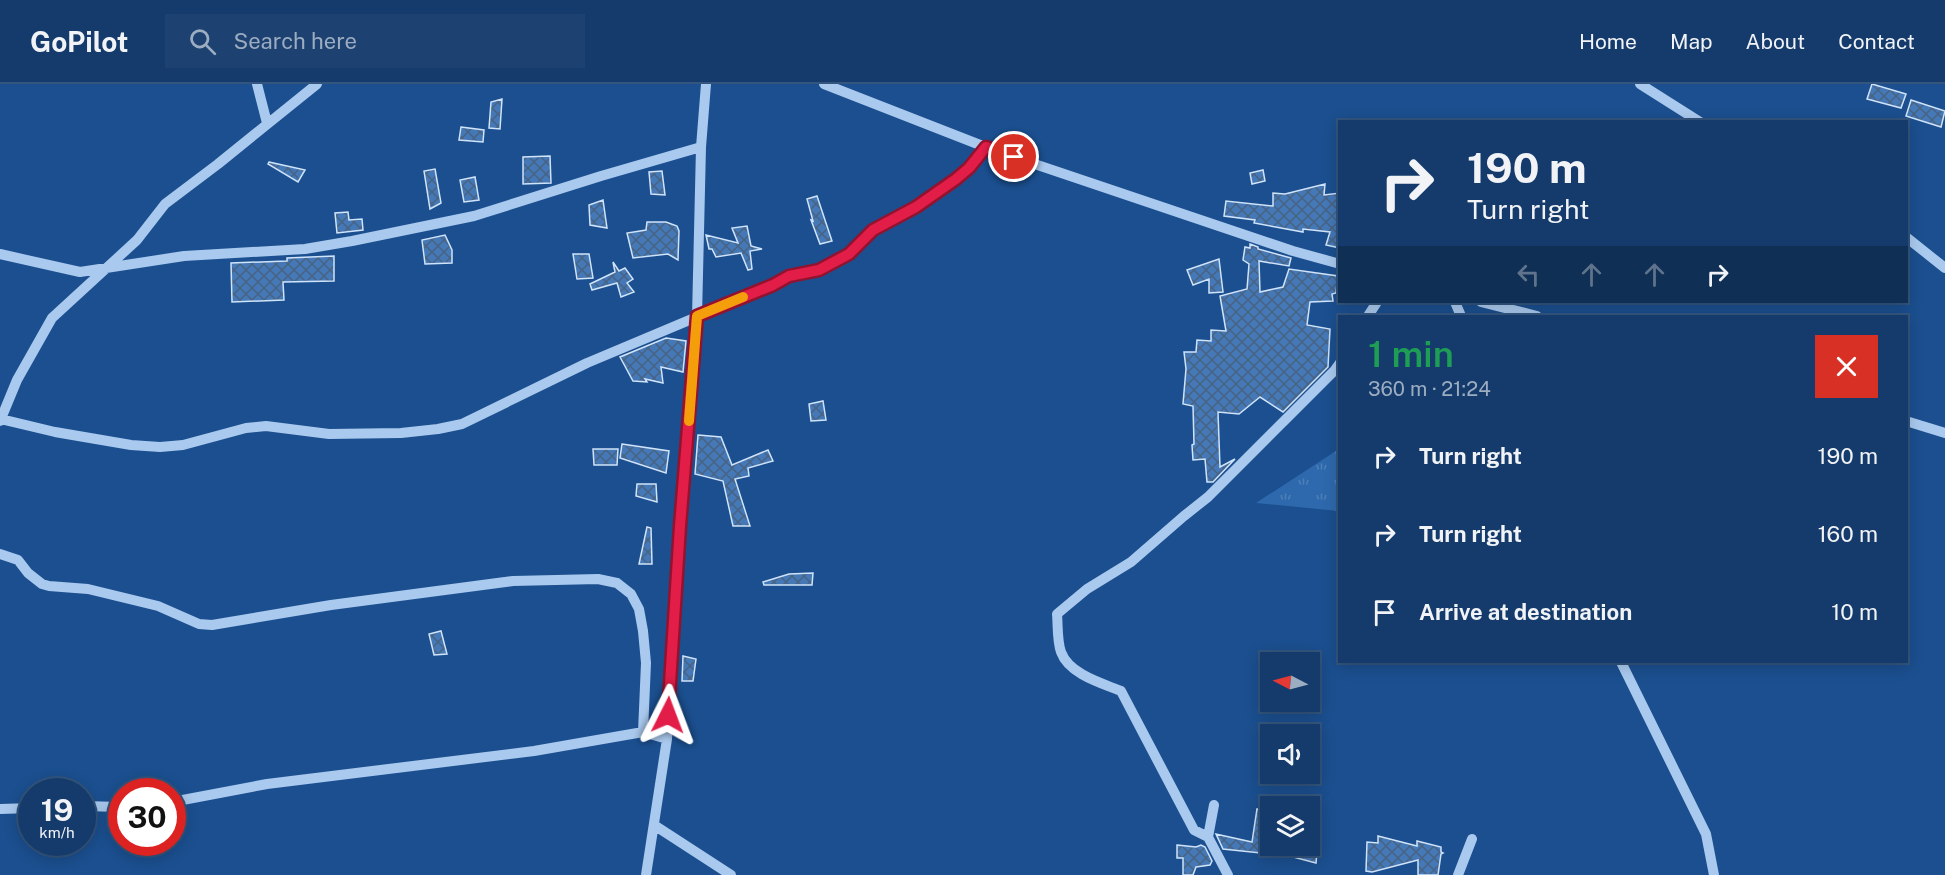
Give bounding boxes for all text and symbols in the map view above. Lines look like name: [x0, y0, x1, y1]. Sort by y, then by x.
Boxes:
search box: [165, 14, 585, 68]
text: GoPilot: [30, 25, 129, 58]
icon: search: [186, 25, 219, 58]
text: Search here: [234, 28, 357, 54]
text: Home: [1579, 29, 1637, 54]
text: Map: [1670, 29, 1713, 54]
text: About: [1746, 29, 1805, 54]
text: Contact: [1838, 29, 1915, 54]
pin: [988, 131, 1039, 182]
icon: arrive: [997, 140, 1030, 173]
text: 190 m: [1467, 143, 1587, 192]
icon: right: [1368, 144, 1446, 222]
text: Turn right: [1467, 193, 1590, 225]
icon: left: [1512, 258, 1545, 291]
icon: ahead: [1575, 258, 1608, 291]
icon: ahead: [1638, 258, 1671, 291]
icon: right: [1701, 258, 1734, 291]
text: 1 min: [1368, 333, 1454, 375]
button: close: [1815, 335, 1878, 398]
text: 360 m · 21:24: [1368, 377, 1491, 401]
icon: right: [1368, 440, 1401, 473]
text: Turn right: [1419, 443, 1522, 469]
text: 190 m: [1818, 443, 1878, 469]
icon: right: [1368, 518, 1401, 551]
text: Turn right: [1419, 521, 1522, 547]
text: 160 m: [1818, 521, 1878, 547]
icon: arrive: [1368, 596, 1401, 629]
text: Arrive at destination: [1419, 599, 1632, 625]
text: 10 m: [1831, 599, 1878, 625]
north arrow: [1260, 652, 1320, 712]
map controls: [1260, 652, 1320, 856]
position arrow: [636, 683, 700, 747]
button: sound: [1260, 724, 1320, 784]
speed limit sign: 30: [108, 778, 186, 856]
text: 19: [41, 792, 73, 828]
button: layers: [1260, 796, 1320, 856]
text: km/h: [39, 824, 75, 841]

